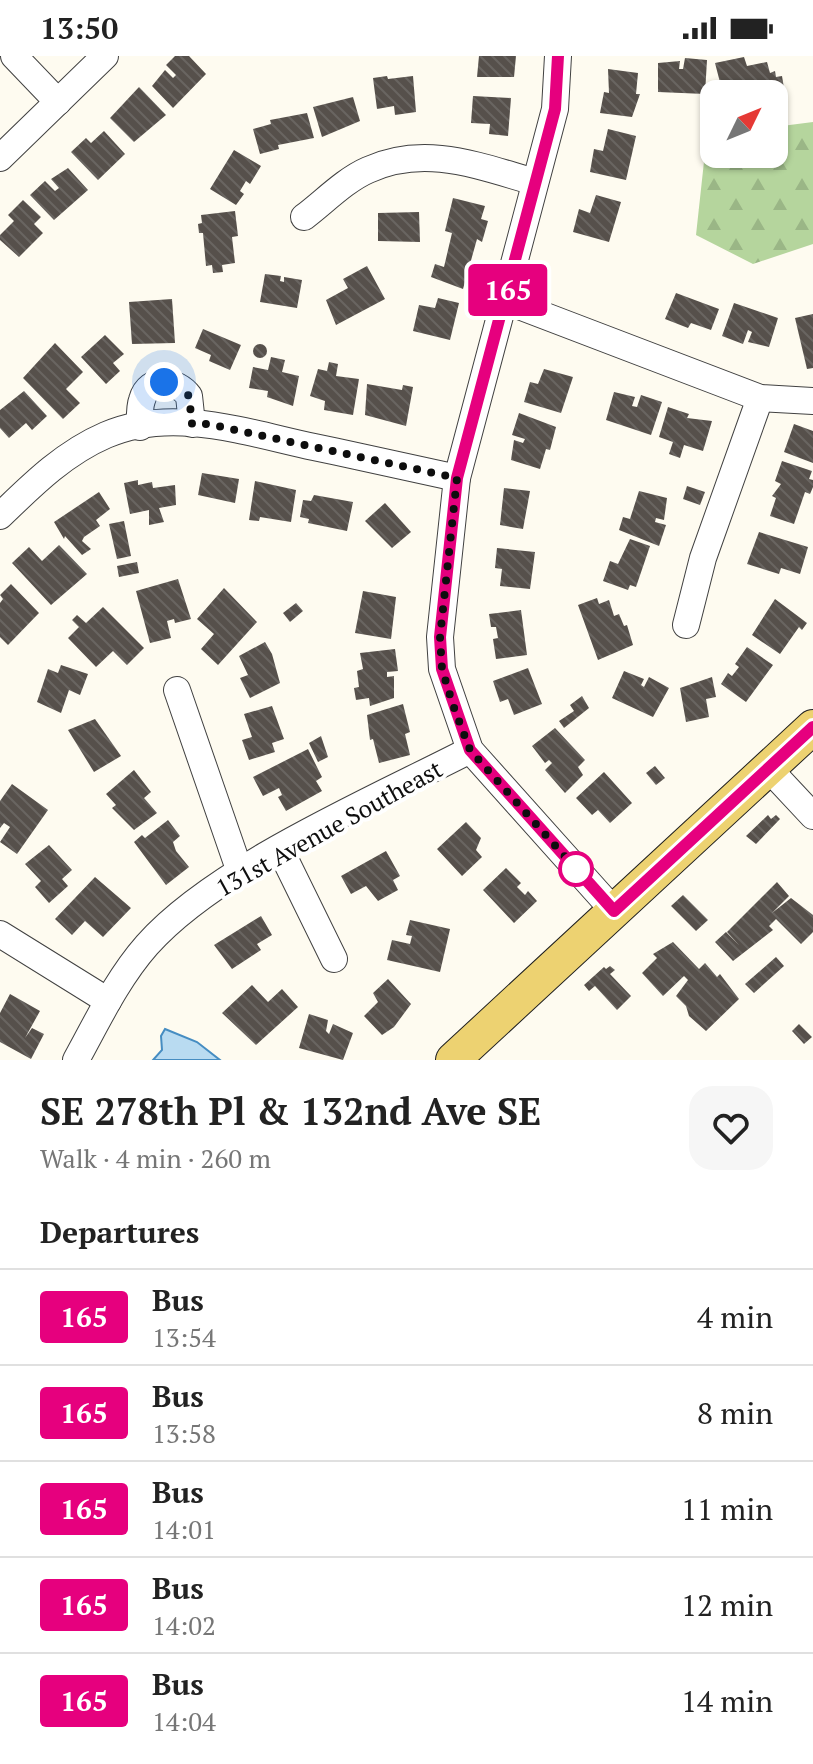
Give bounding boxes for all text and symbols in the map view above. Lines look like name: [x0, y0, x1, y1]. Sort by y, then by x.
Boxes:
text: 13:50: [40, 8, 118, 48]
north arrow: [700, 80, 788, 168]
map controls: [700, 80, 788, 168]
line badge: 165: [462, 264, 554, 316]
text: 165: [484, 271, 532, 308]
your location: [144, 362, 184, 402]
street label: 131st Avenue Southeast: [210, 752, 448, 904]
unlabelled marker: [559, 852, 593, 886]
text: SE 278th Pl & 132nd Ave SE: [40, 1086, 541, 1136]
button: heart: [689, 1086, 773, 1170]
text: Walk · 4 min · 260 m: [40, 1141, 271, 1175]
text: Departures: [40, 1212, 199, 1252]
text: Bus: [152, 1280, 204, 1320]
text: 4 min: [697, 1297, 773, 1337]
text: 165: [60, 1298, 108, 1335]
text: 13:54: [152, 1320, 216, 1354]
text: Bus: [152, 1376, 204, 1416]
text: 8 min: [697, 1393, 773, 1433]
text: 165: [60, 1394, 108, 1431]
text: 13:58: [152, 1416, 216, 1450]
text: Bus: [152, 1472, 204, 1512]
text: 11 min: [681, 1489, 773, 1529]
text: 165: [60, 1490, 108, 1527]
text: 14:01: [152, 1512, 216, 1546]
text: Bus: [152, 1568, 204, 1608]
text: 12 min: [681, 1585, 773, 1625]
text: 165: [60, 1586, 108, 1623]
text: 14:02: [152, 1608, 216, 1642]
text: Bus: [152, 1664, 204, 1704]
text: 14 min: [681, 1681, 773, 1721]
text: 165: [60, 1682, 108, 1719]
text: 14:04: [152, 1704, 216, 1738]

